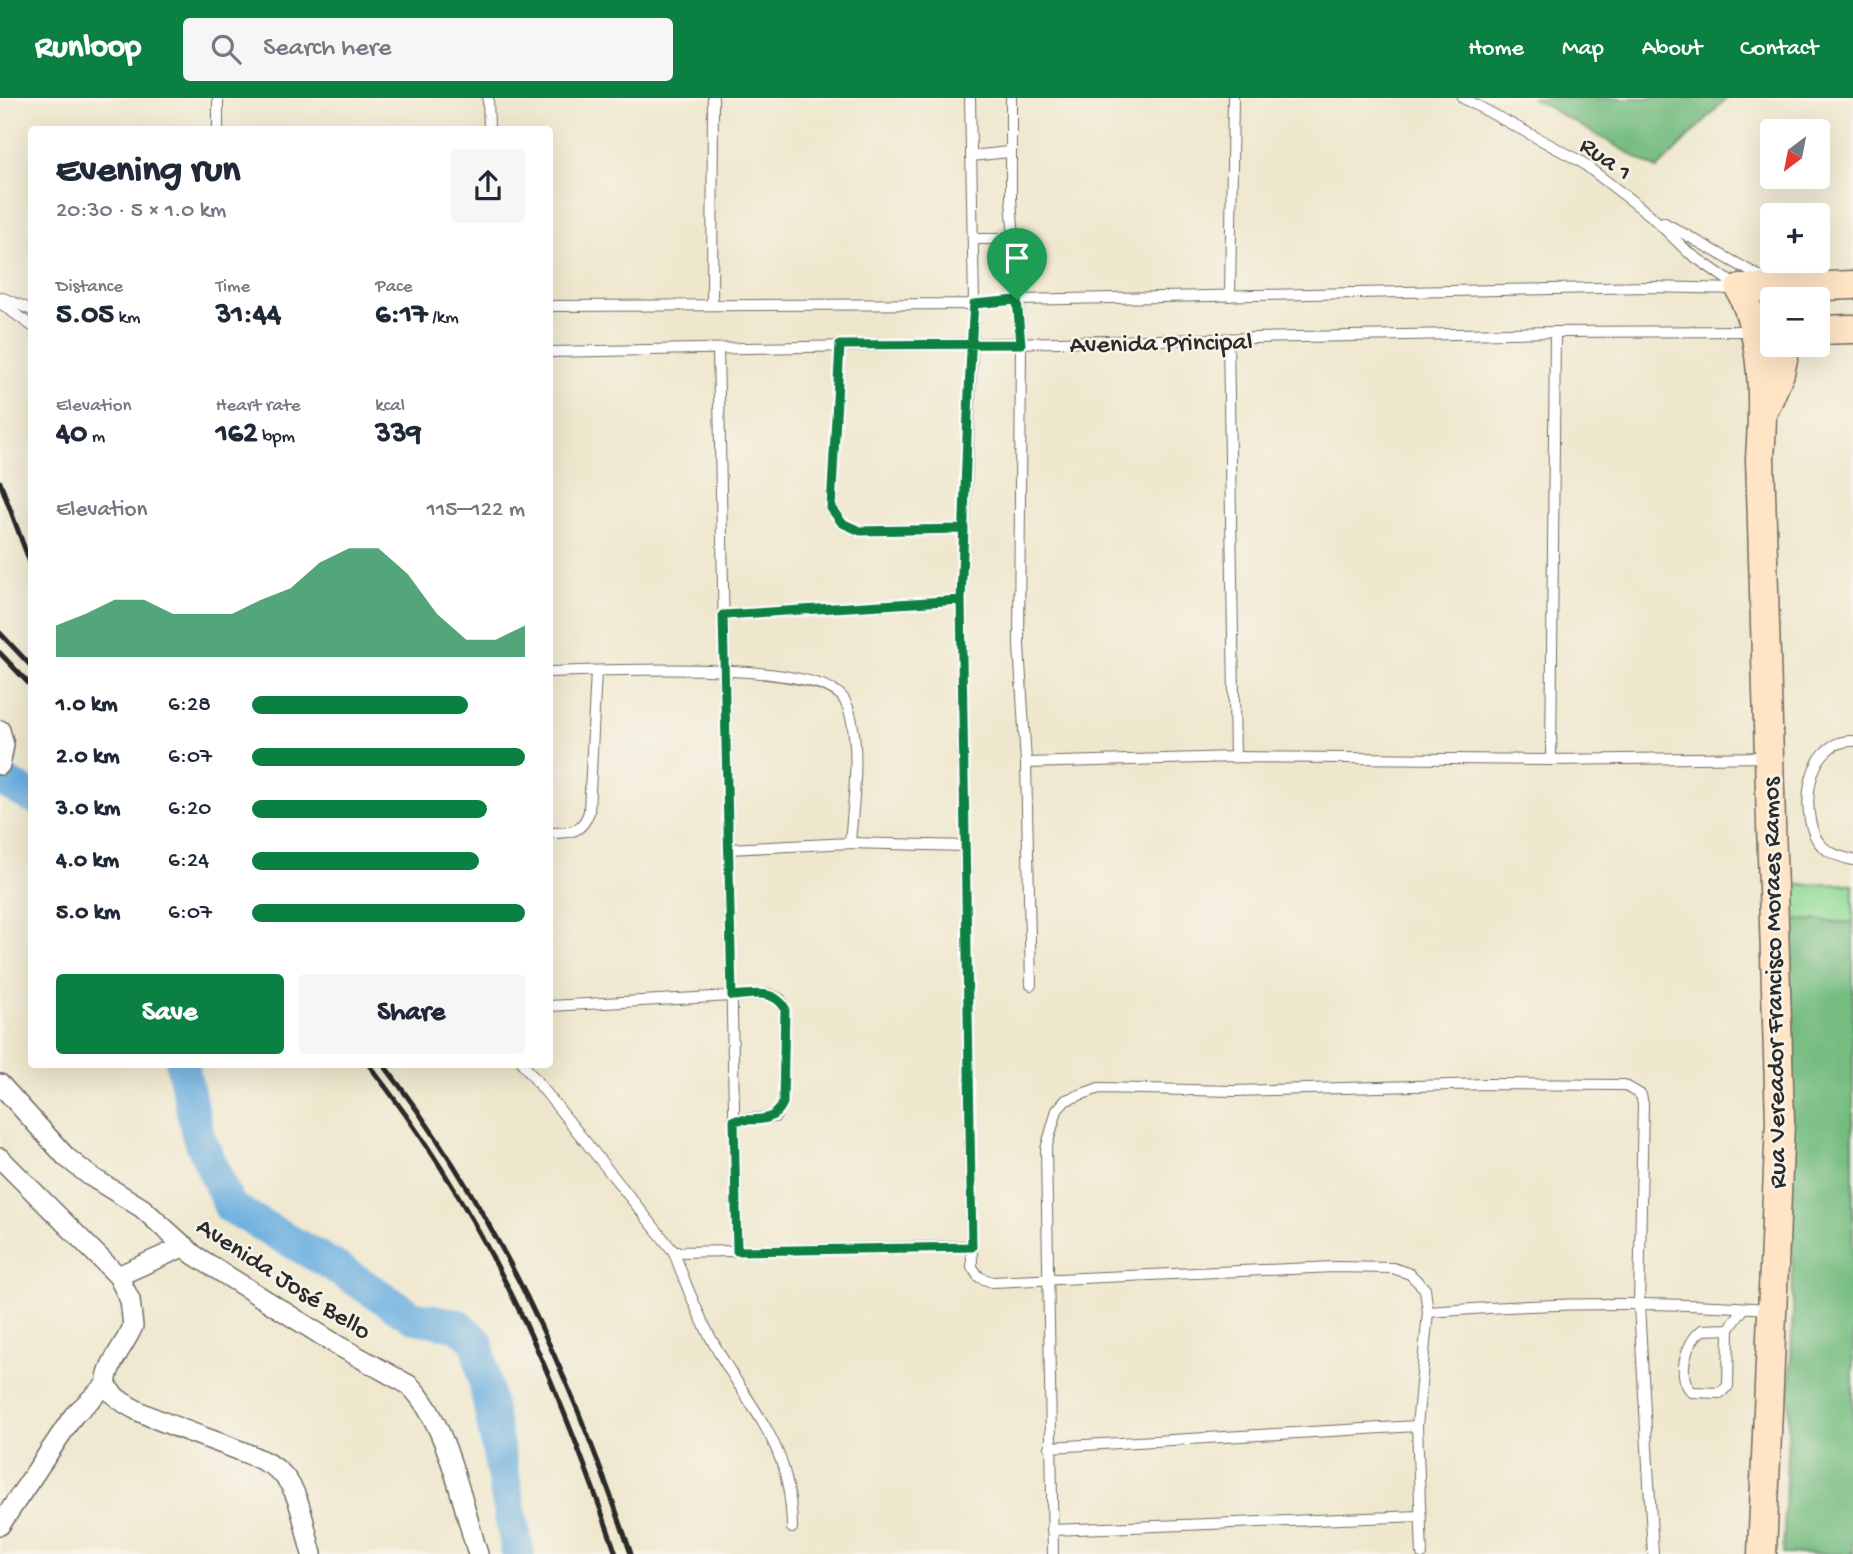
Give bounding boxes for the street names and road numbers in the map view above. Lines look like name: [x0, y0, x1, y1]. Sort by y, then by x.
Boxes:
street label: Rua 1: [1572, 132, 1637, 190]
street label: Avenida Principal: [1069, 328, 1253, 363]
street label: Rua Vereador Francisco Moraes Ramos: [1757, 776, 1796, 1189]
street label: Avenida José Bello: [189, 1213, 376, 1349]

